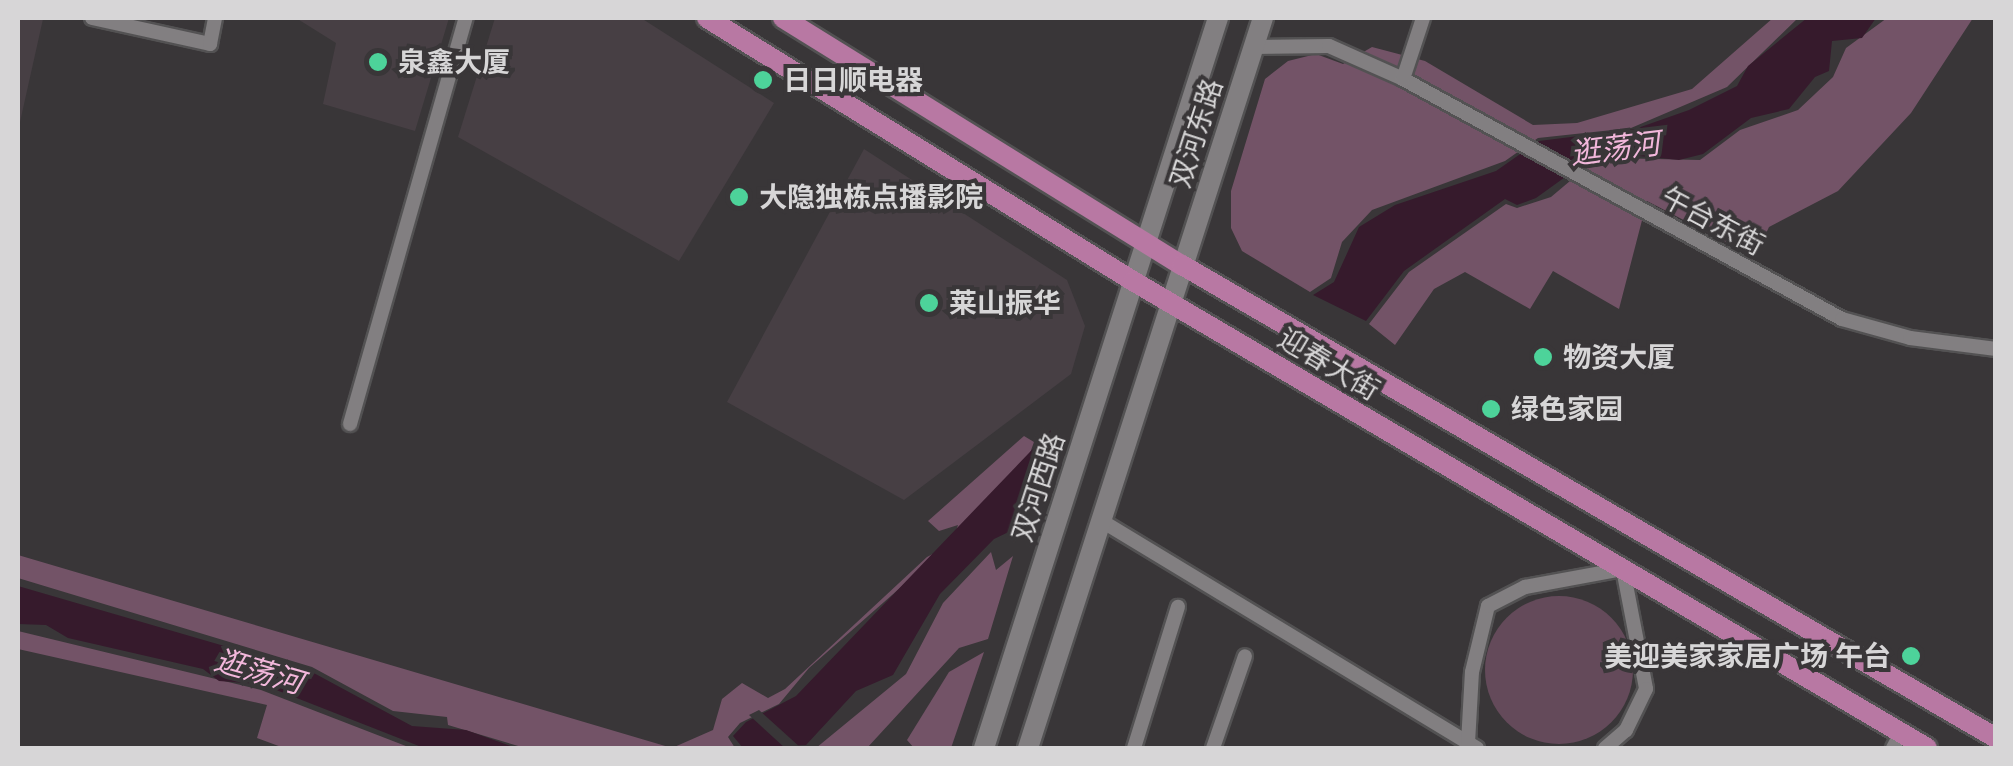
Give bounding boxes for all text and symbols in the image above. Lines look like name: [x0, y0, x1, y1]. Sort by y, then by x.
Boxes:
place label: 泉鑫大厦: [398, 45, 510, 79]
marker: 泉鑫大厦: [367, 51, 389, 73]
place label: 日日顺电器: [783, 63, 923, 97]
marker: 日日顺电器: [752, 69, 774, 91]
street label: 双河东路: [1163, 75, 1229, 191]
water label: 逛荡河: [1568, 125, 1662, 171]
place label: 大隐独栋点播影院: [759, 180, 983, 214]
street label: 午台东街: [1656, 180, 1770, 262]
marker: 大隐独栋点播影院: [728, 186, 750, 208]
place label: 莱山振华: [949, 286, 1061, 320]
marker: 莱山振华: [918, 292, 940, 314]
street label: 迎春大街: [1272, 321, 1386, 407]
place label: 物资大厦: [1563, 340, 1675, 374]
marker: 物资大厦: [1532, 346, 1554, 368]
place label: 绿色家园: [1511, 392, 1623, 426]
marker: 绿色家园: [1480, 398, 1502, 420]
street label: 双河西路: [1005, 429, 1071, 545]
place label: 美迎美家家居广场 午台: [1604, 639, 1891, 673]
water label: 逛荡河: [211, 641, 307, 701]
marker: 美迎美家家居广场 午台: [1900, 645, 1922, 667]

